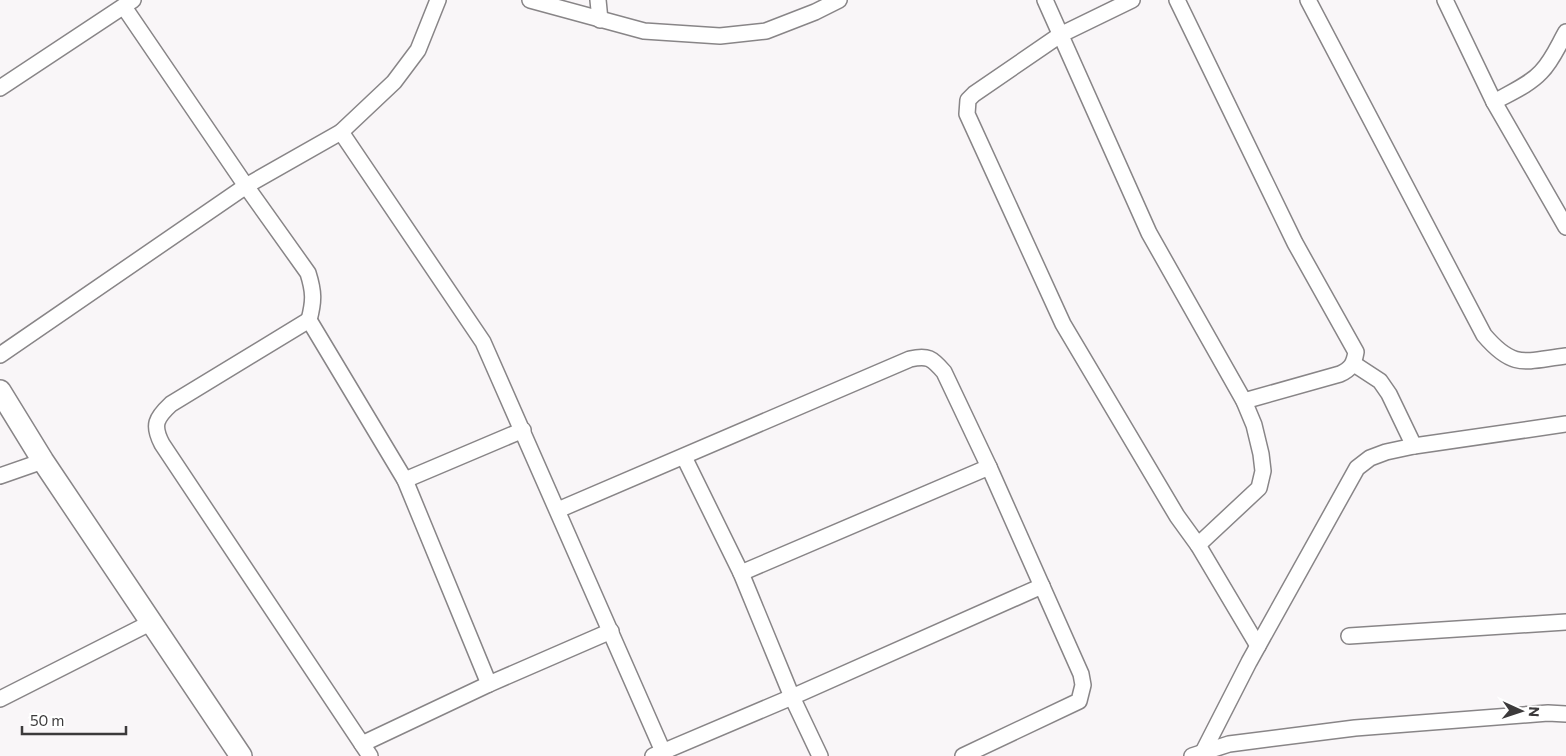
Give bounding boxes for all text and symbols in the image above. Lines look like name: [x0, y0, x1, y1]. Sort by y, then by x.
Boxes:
north arrow: [1496, 686, 1546, 736]
scale bar: [22, 704, 126, 736]
text: N: [1526, 706, 1543, 717]
text: 50 m: [30, 711, 64, 729]

